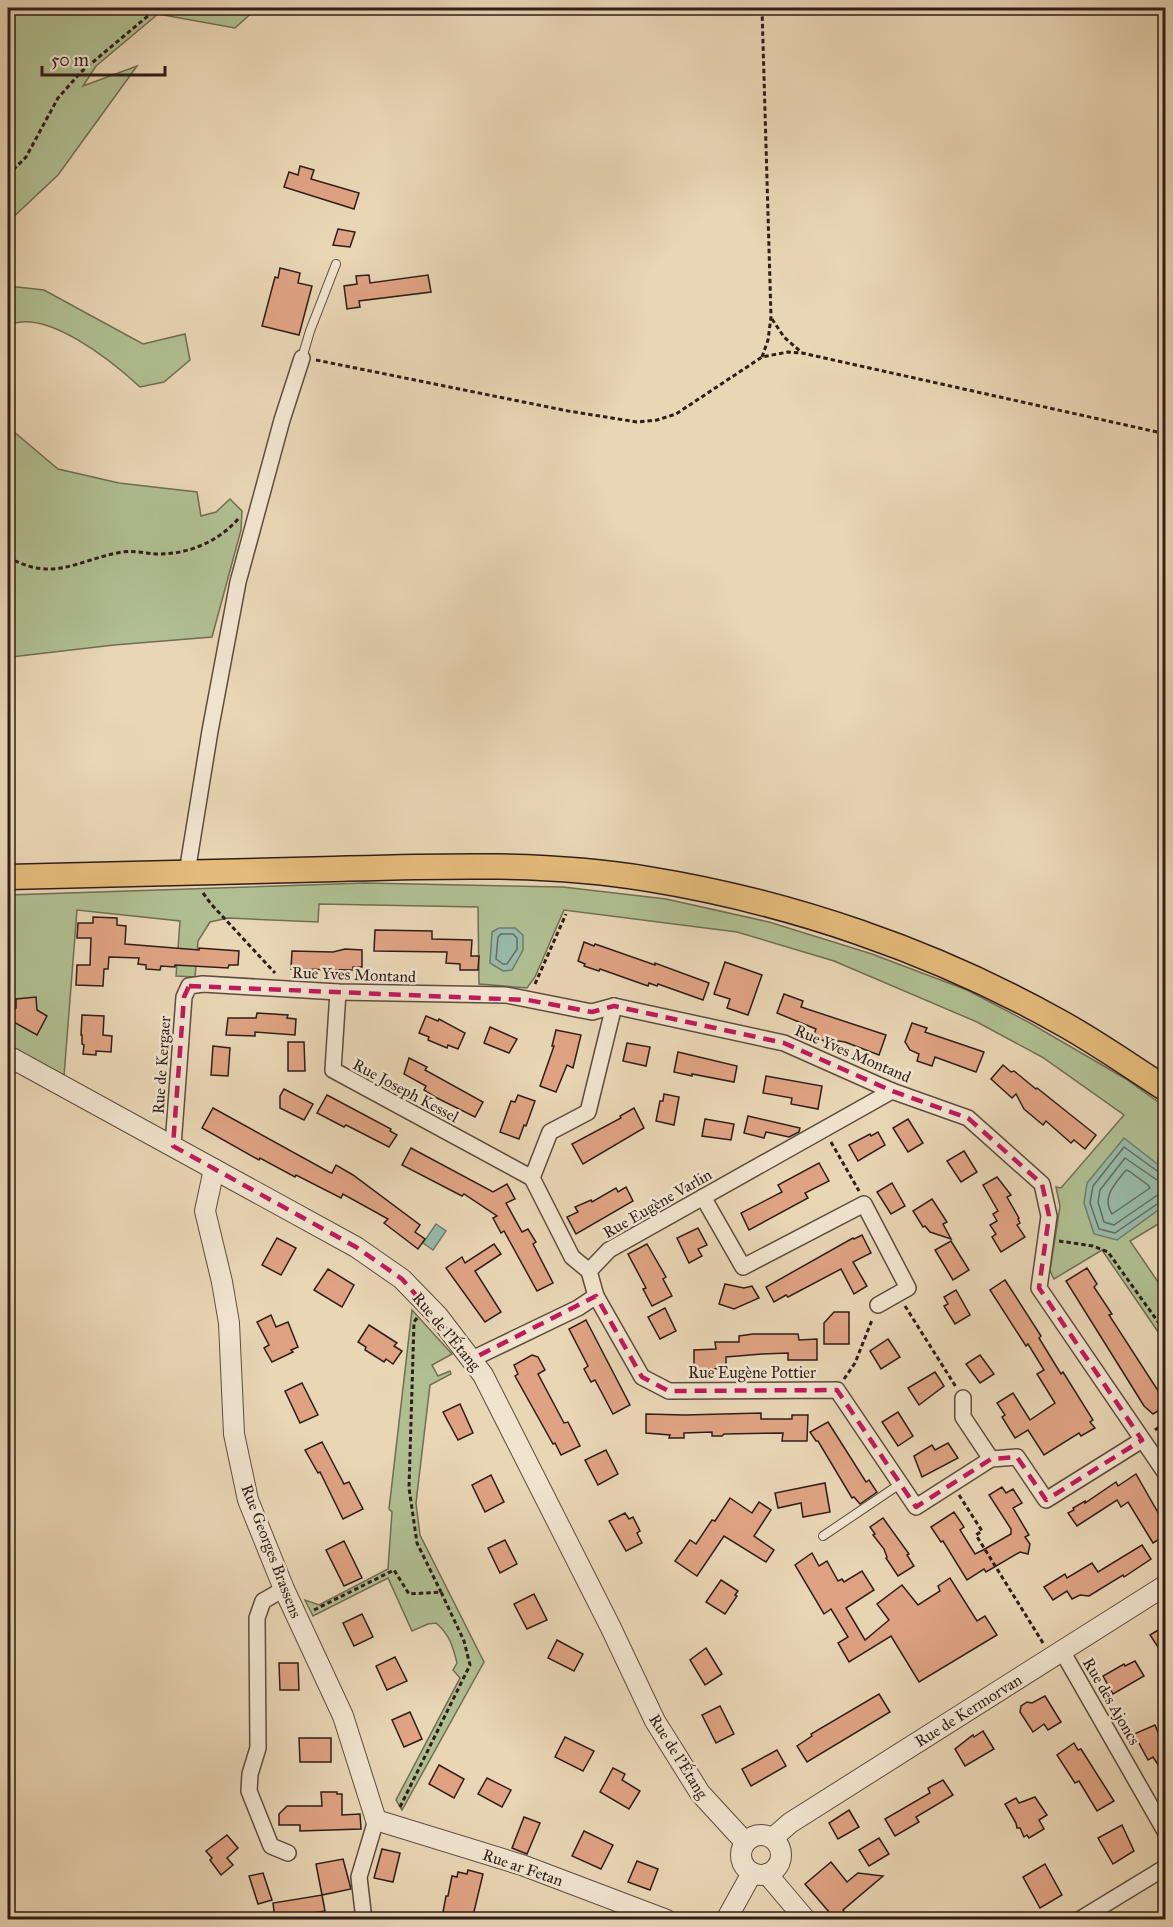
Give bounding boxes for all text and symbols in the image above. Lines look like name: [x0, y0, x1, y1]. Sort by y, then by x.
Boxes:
scale bar: [42, 39, 165, 77]
text: 50 m: [51, 49, 89, 71]
street label: Rue Yves Montand: [292, 963, 416, 986]
street label: Rue de Kergaer: [149, 1015, 175, 1115]
street label: Rue Yves Montand: [792, 1020, 914, 1086]
street label: Rue Joseph Kessel: [349, 1055, 463, 1128]
street label: Rue Eugène Varlin: [599, 1164, 716, 1243]
street label: Rue de l'Étang: [408, 1287, 487, 1375]
street label: Rue Eugène Pottier: [688, 1363, 816, 1383]
street label: Rue Georges Brassens: [236, 1482, 306, 1621]
street label: Rue des Ajoncs: [1079, 1654, 1144, 1749]
street label: Rue de Kermorvan: [911, 1670, 1026, 1751]
street label: Rue de l'Étang: [644, 1709, 714, 1803]
street label: Rue ar Fetan: [480, 1845, 566, 1890]

